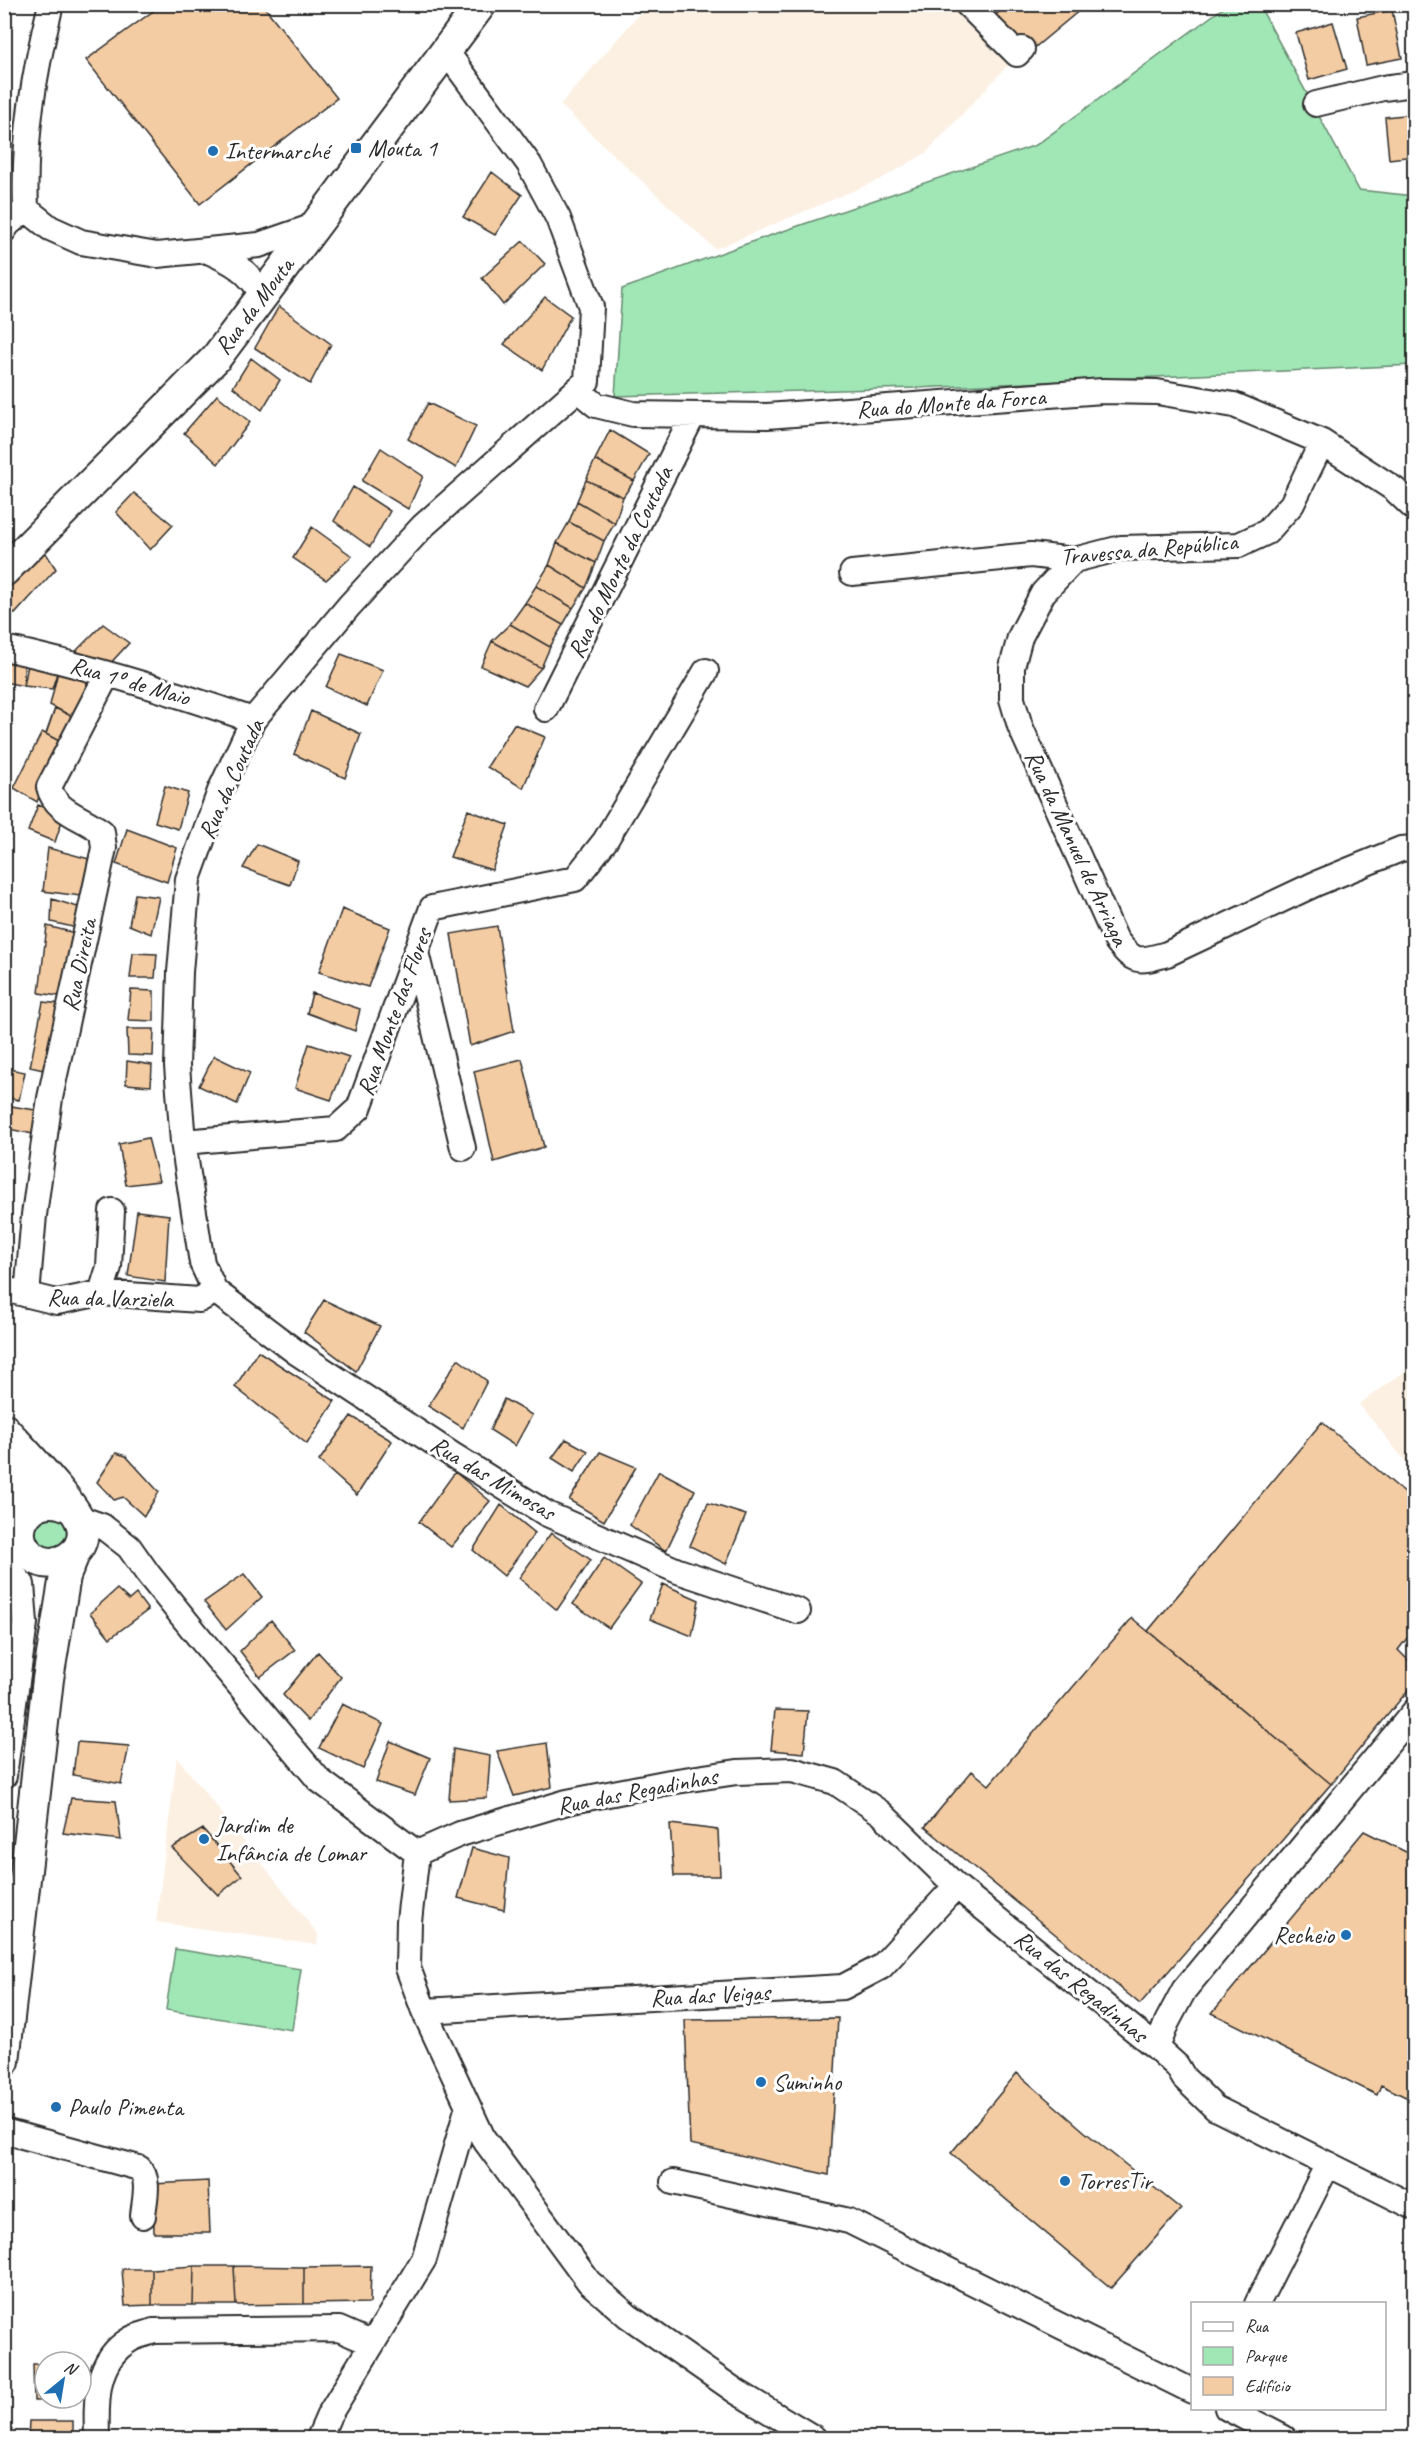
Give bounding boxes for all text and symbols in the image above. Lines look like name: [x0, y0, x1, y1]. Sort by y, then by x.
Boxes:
place label: Mouta 1: [368, 133, 438, 163]
place label: Intermarché: [225, 136, 333, 166]
marker: Mouta 1: [349, 141, 363, 155]
marker: Intermarché: [206, 144, 220, 158]
street label: Rua da Mouta: [208, 250, 302, 361]
street label: Rua do Monte da Forca: [855, 381, 1048, 425]
street label: Rua do Monte da Coutada: [561, 460, 680, 663]
street label: Travessa da República: [1059, 526, 1240, 572]
street label: Rua 1º de Maio: [67, 650, 195, 713]
street label: Rua da Coutada: [191, 713, 271, 844]
street label: Rua da Manuel de Arriaga: [1019, 745, 1136, 952]
street label: Rua Direita: [55, 914, 104, 1014]
street label: Rua Monte das Flores: [350, 922, 439, 1100]
street label: Rua da Varziela: [47, 1282, 175, 1314]
street label: Rua das Mimosas: [425, 1429, 562, 1528]
street label: Rua das Regadinhas: [554, 1760, 722, 1821]
place label: Jardim de Infância de Lomar: [215, 1810, 369, 1868]
marker: Jardim de Infância de Lomar: [197, 1832, 211, 1846]
place label: Recheio: [1273, 1920, 1336, 1950]
street label: Rua das Regadinhas: [1008, 1923, 1156, 2051]
marker: Recheio: [1339, 1928, 1353, 1942]
street label: Rua das Veigas: [649, 1977, 773, 2013]
place label: Suminho: [773, 2067, 843, 2097]
marker: Suminho: [754, 2075, 768, 2089]
place label: Paulo Pimenta: [68, 2092, 185, 2122]
marker: Paulo Pimenta: [49, 2100, 63, 2114]
place label: TorresTir: [1077, 2166, 1154, 2196]
marker: TorresTir: [1058, 2174, 1072, 2188]
legend: [1191, 2302, 1386, 2410]
text: Rua: [1245, 2315, 1270, 2337]
text: Parque: [1245, 2345, 1287, 2367]
north arrow: [33, 2350, 93, 2410]
text: N: [61, 2357, 82, 2381]
text: Edifício: [1245, 2375, 1291, 2397]

